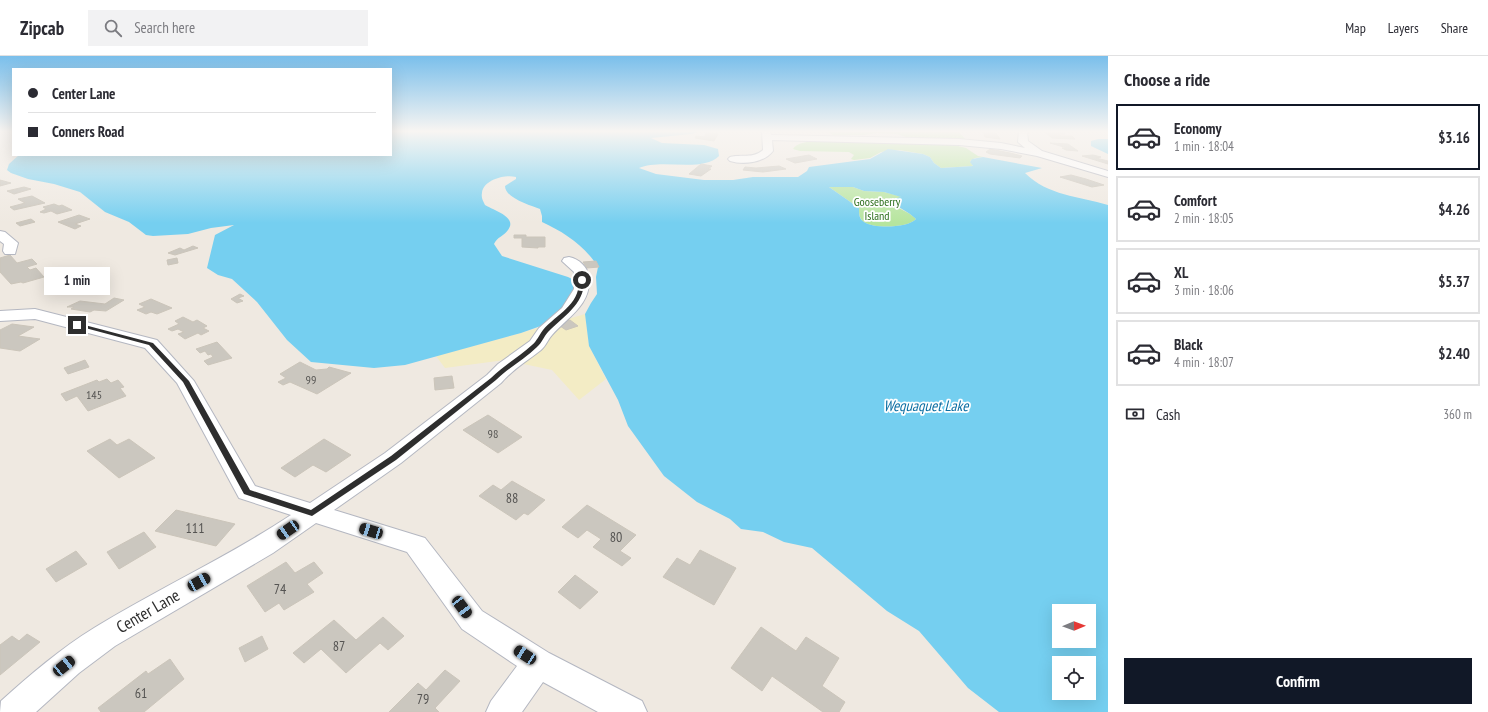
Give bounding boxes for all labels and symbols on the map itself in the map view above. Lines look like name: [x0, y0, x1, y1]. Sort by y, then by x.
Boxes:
park label: Gooseberry Island: [854, 194, 901, 223]
callout: 1 min: [44, 267, 110, 295]
route start: [573, 271, 591, 289]
route end: [68, 316, 86, 334]
house number: 99: [306, 372, 316, 387]
house number: 145: [86, 387, 102, 402]
water label: Wequaquet Lake: [884, 396, 969, 415]
house number: 98: [488, 426, 498, 441]
house number: 88: [506, 489, 518, 507]
car: [275, 518, 301, 542]
house number: 111: [186, 519, 204, 537]
car: [358, 522, 384, 540]
house number: 80: [610, 528, 622, 546]
car: [186, 571, 212, 593]
house number: 74: [274, 580, 287, 598]
street label: Center Lane: [112, 584, 184, 638]
car: [450, 594, 474, 620]
north arrow: [1052, 604, 1096, 648]
house number: 87: [333, 637, 345, 655]
car: [512, 643, 538, 667]
car: [51, 654, 77, 678]
house number: 61: [135, 684, 147, 702]
house number: 79: [417, 690, 429, 708]

